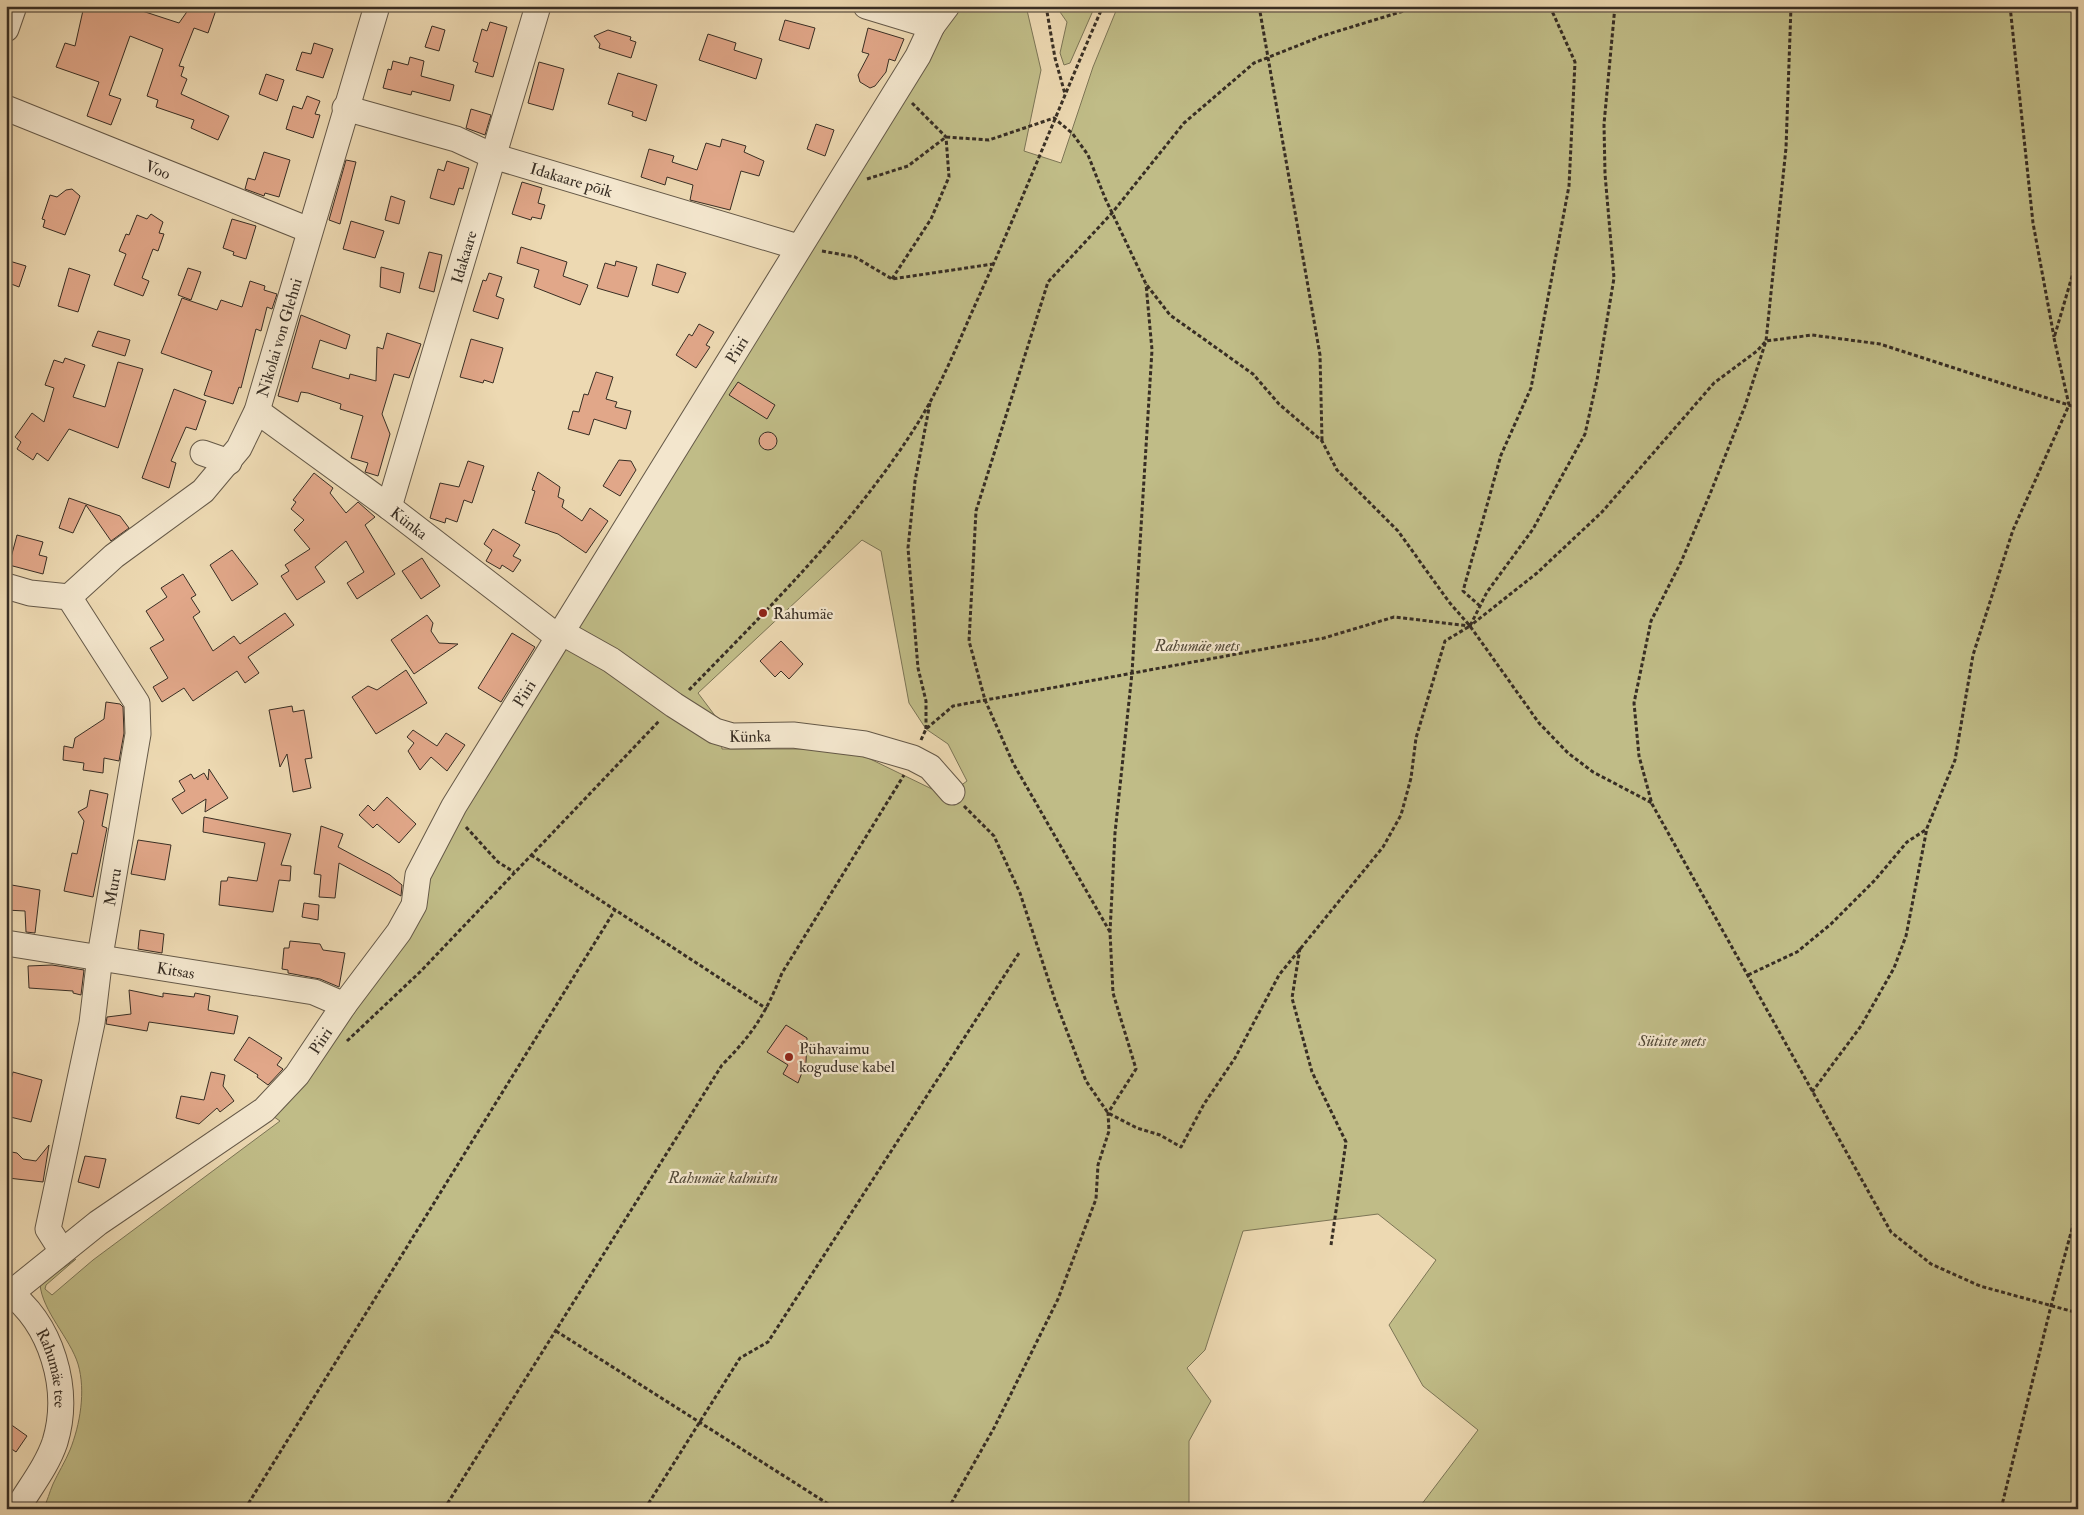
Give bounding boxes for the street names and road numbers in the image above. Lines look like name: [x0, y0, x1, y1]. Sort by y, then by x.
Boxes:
street label: Voo: [142, 156, 174, 184]
street label: Idakaare põik: [528, 159, 615, 202]
street label: Idakaare: [447, 228, 482, 286]
street label: Nikolai von Glehni: [253, 276, 307, 400]
street label: Piiri: [721, 333, 753, 367]
street label: Künka: [386, 503, 432, 544]
street label: Piiri: [509, 676, 541, 711]
street label: Künka: [729, 726, 771, 747]
street label: Muru: [100, 867, 126, 907]
street label: Kitsas: [155, 958, 196, 984]
street label: Piiri: [305, 1024, 337, 1058]
street label: Rahumäe tee: [31, 1325, 70, 1409]

